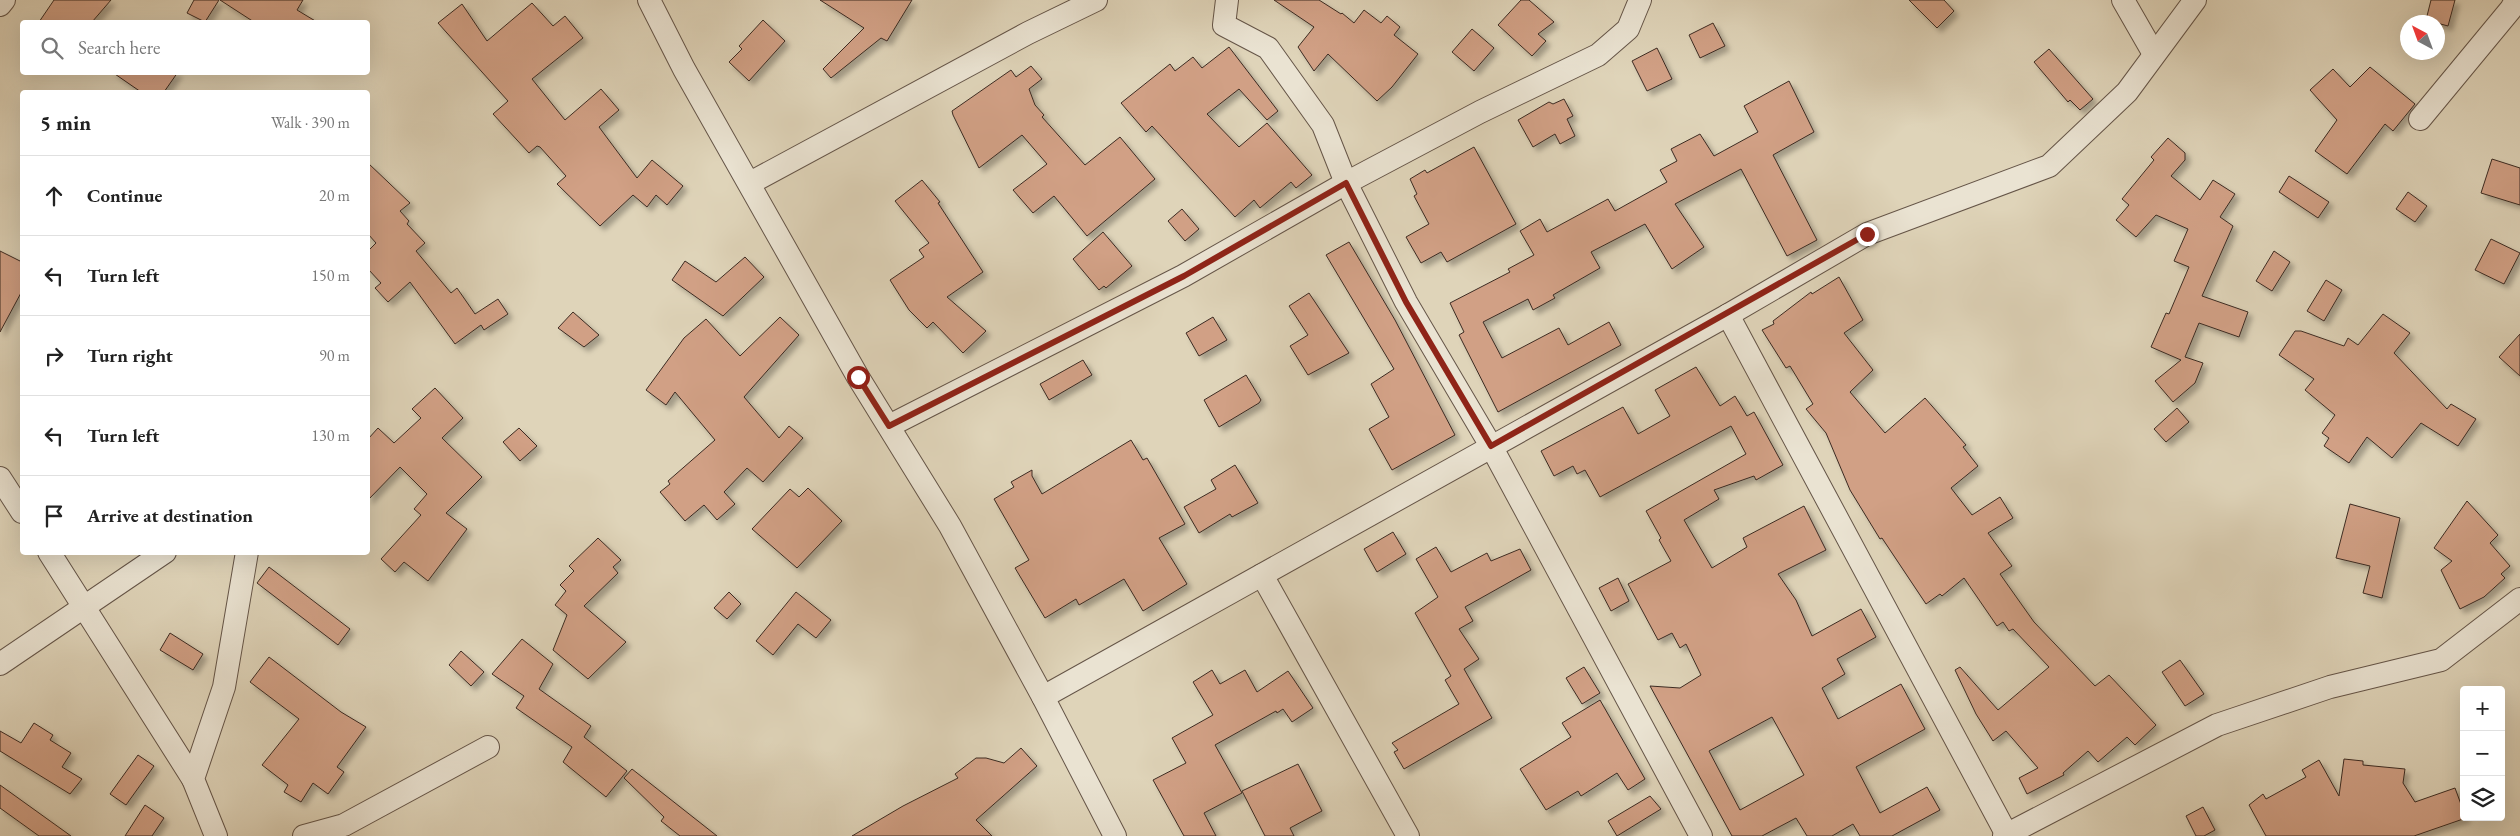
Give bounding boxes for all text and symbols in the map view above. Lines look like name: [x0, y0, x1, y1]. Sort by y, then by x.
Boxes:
north arrow: [2400, 15, 2445, 60]
search box: [20, 20, 370, 75]
icon: search: [38, 34, 66, 62]
text: Search here: [78, 35, 160, 60]
text: 5 min: [40, 109, 91, 136]
text: Walk · 390 m: [271, 112, 350, 133]
icon: ahead: [40, 182, 68, 210]
text: Continue: [87, 183, 162, 208]
text: 20 m: [319, 185, 350, 206]
route end: [1856, 223, 1879, 246]
icon: left: [40, 262, 68, 290]
text: Turn left: [87, 263, 159, 288]
text: 150 m: [311, 265, 350, 286]
icon: right: [40, 342, 68, 370]
text: Turn right: [87, 343, 173, 368]
text: 90 m: [319, 345, 350, 366]
route start: [847, 366, 870, 389]
icon: left: [40, 422, 68, 450]
text: Turn left: [87, 423, 159, 448]
text: 130 m: [311, 425, 350, 446]
icon: arrive: [40, 502, 68, 530]
text: Arrive at destination: [87, 503, 253, 528]
map controls: [2460, 686, 2505, 821]
button: +: [2460, 686, 2505, 731]
button: −: [2460, 731, 2505, 776]
button: layers: [2460, 776, 2505, 821]

